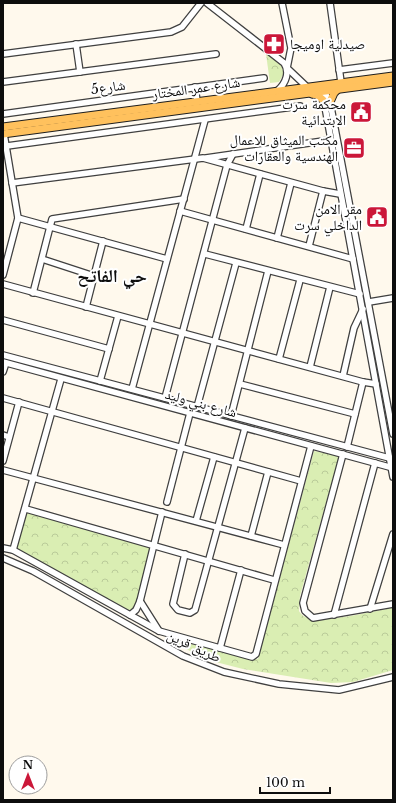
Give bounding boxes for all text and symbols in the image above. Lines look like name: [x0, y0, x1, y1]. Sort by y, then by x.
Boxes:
pharmacy icon: صيدلية اوميجا: [261, 31, 287, 57]
place label: صيدلية اوميجا: [290, 35, 365, 53]
street label: شارع عمر المختار: [150, 73, 241, 104]
street label: شارع5: [90, 76, 127, 99]
place label: محكمة سرت الابتدائية: [282, 95, 346, 129]
public building icon: محكمة سرت الابتدائية: [348, 99, 374, 125]
place label: مكتب الميثاق للاعمال الهندسية والعقارات: [230, 131, 338, 165]
office icon: مكتب الميثاق للاعمال الهندسية والعقارات: [341, 135, 367, 161]
place label: مقر الامن الداخلي سرت: [294, 200, 362, 237]
public building icon: مقر الامن الداخلي سرت: [364, 204, 390, 230]
district label: حي الفاتح: [77, 265, 147, 290]
street label: شارع بني وليد: [163, 385, 239, 424]
street label: طريق قرين: [164, 626, 224, 667]
north arrow: [8, 755, 48, 795]
text: N: [23, 758, 34, 772]
scale bar: [260, 769, 330, 795]
text: 100 m: [266, 775, 305, 790]

